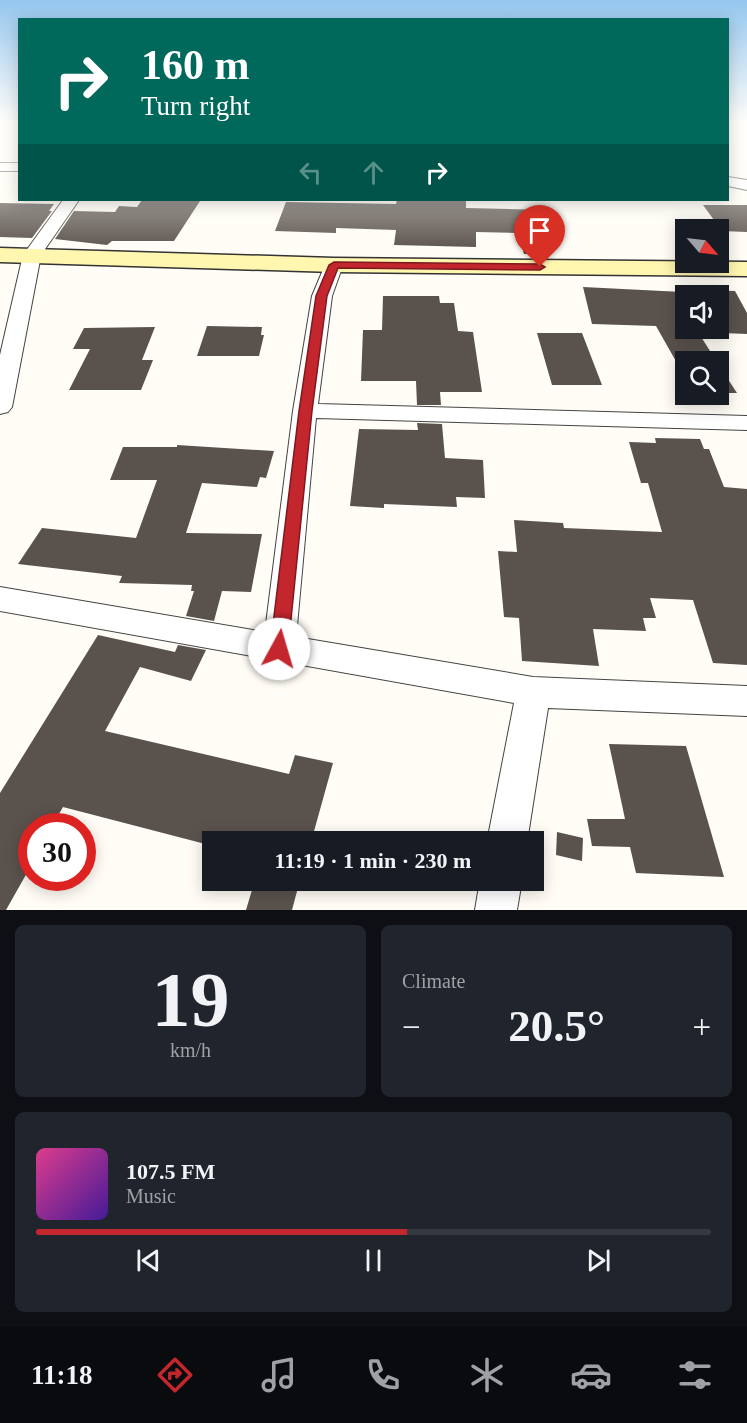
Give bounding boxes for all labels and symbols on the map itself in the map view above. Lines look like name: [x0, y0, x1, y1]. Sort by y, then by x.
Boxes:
pin: [514, 205, 565, 267]
north arrow: [675, 219, 729, 273]
position arrow: [247, 617, 311, 681]
speed limit sign: 30: [18, 813, 96, 891]

